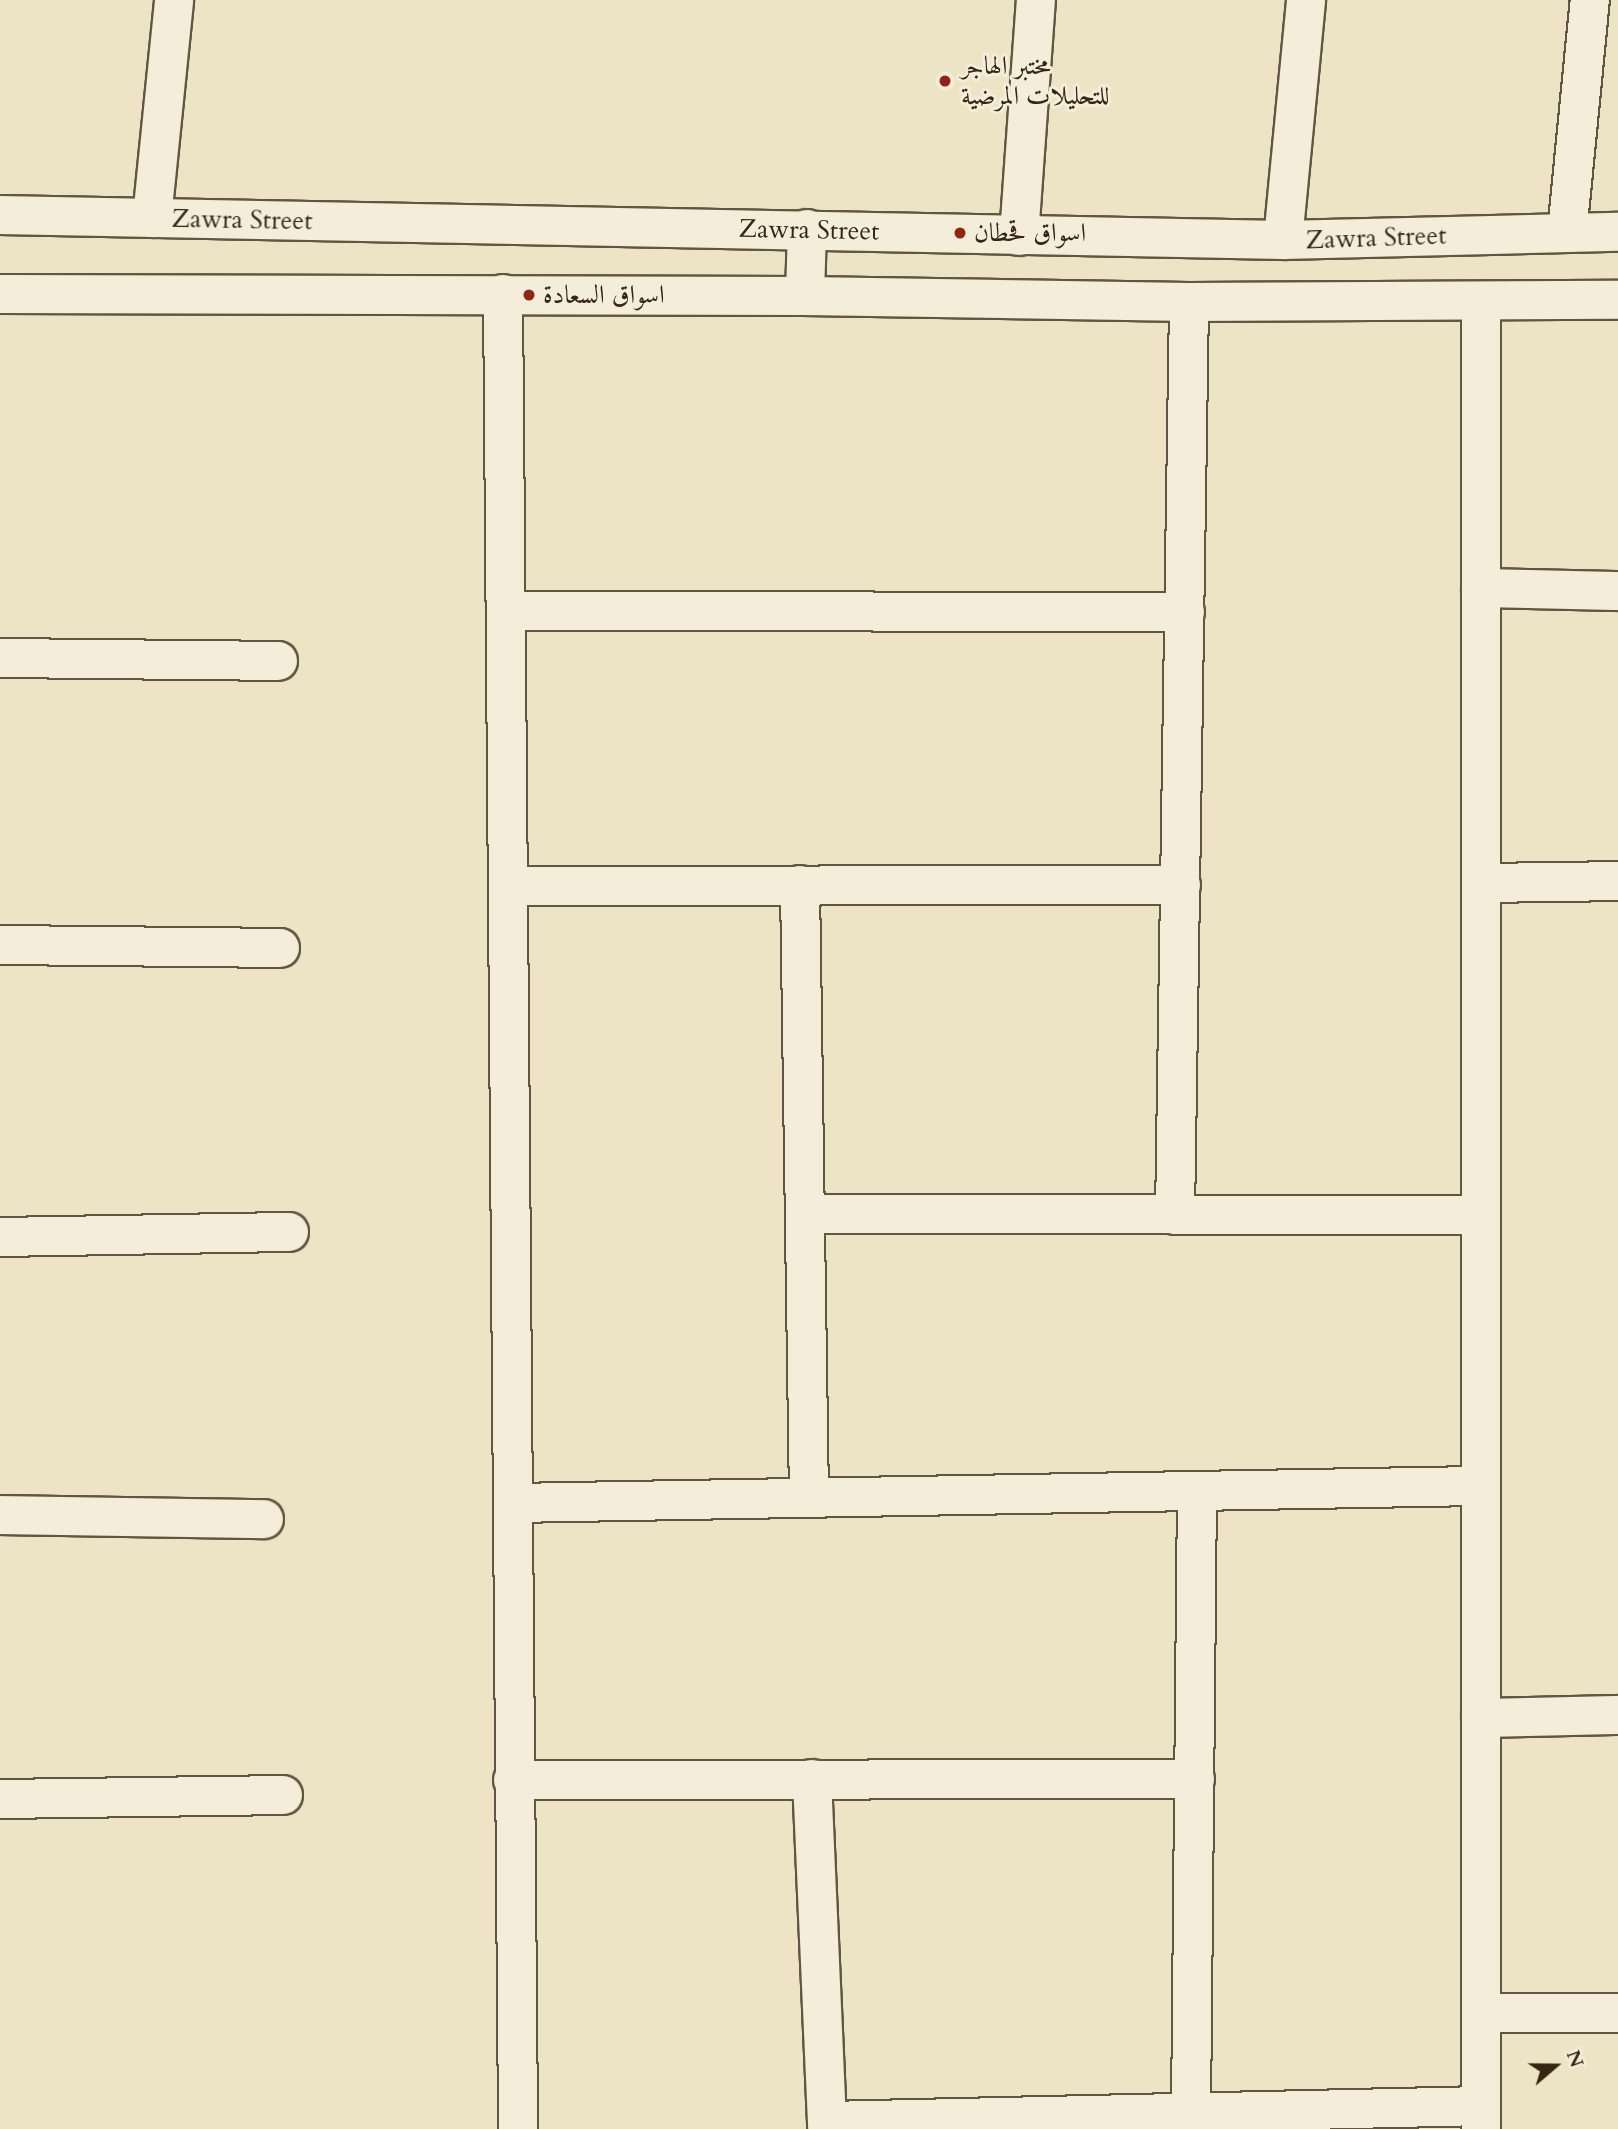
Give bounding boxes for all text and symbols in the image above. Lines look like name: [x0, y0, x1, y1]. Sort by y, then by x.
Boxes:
place label: مختبر الهاجر للتحليلات المرضية: [961, 50, 1110, 112]
marker: مختبر الهاجر للتحليلات المرضية: [935, 71, 955, 91]
street label: Zawra Street: [171, 203, 313, 237]
street label: Zawra Street: [738, 213, 880, 247]
place label: اسواق قحطان: [974, 217, 1086, 249]
street label: Zawra Street: [1305, 220, 1447, 256]
marker: اسواق قحطان: [952, 225, 968, 241]
place label: اسواق السعادة: [543, 279, 665, 311]
marker: اسواق السعادة: [521, 287, 537, 303]
north arrow: [1520, 2031, 1590, 2101]
text: N: [1560, 2047, 1590, 2071]

